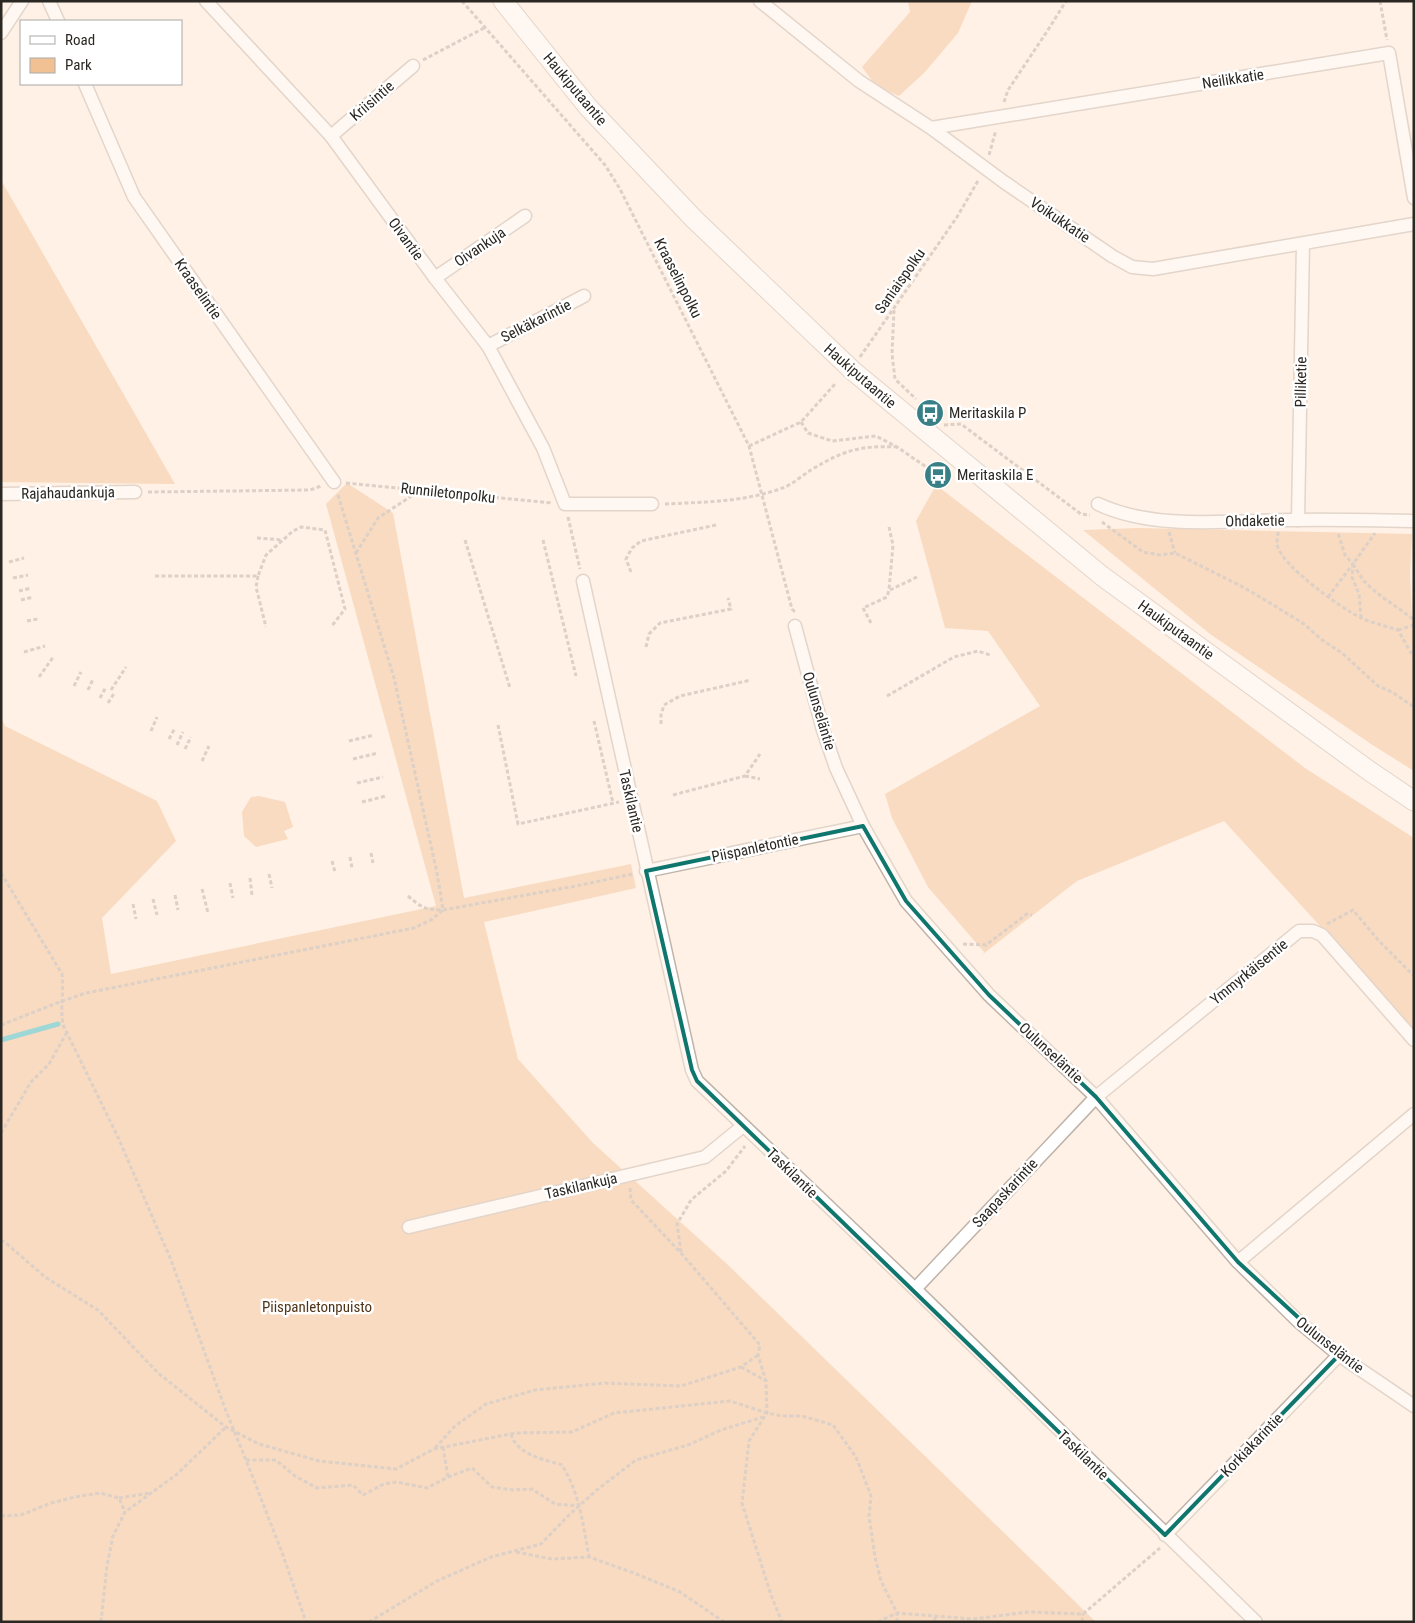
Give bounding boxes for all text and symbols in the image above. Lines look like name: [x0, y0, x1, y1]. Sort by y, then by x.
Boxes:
legend: [20, 20, 182, 85]
text: Road: [65, 31, 95, 49]
street label: Haukiputaantie: [539, 49, 611, 129]
text: Park: [65, 56, 92, 74]
street label: Neilikkatie: [1201, 65, 1265, 93]
street label: Kriisintie: [346, 77, 398, 125]
street label: Voikukkatie: [1027, 193, 1093, 247]
street label: Oivantie: [385, 214, 427, 264]
street label: Oivankuja: [451, 223, 509, 271]
street label: Kraaselinpolku: [650, 235, 706, 321]
street label: Saniaispolku: [871, 245, 929, 317]
street label: Kraaselintie: [171, 255, 225, 323]
street label: Selkäkarintie: [498, 296, 574, 346]
street label: Haukiputaantie: [820, 340, 900, 412]
street label: Pilliketie: [1292, 357, 1310, 407]
bus stop icon: Meritaskila P: [915, 398, 945, 428]
place label: Meritaskila P: [949, 404, 1026, 422]
bus stop icon: Meritaskila E: [923, 460, 953, 490]
place label: Meritaskila E: [957, 466, 1034, 484]
street label: Runniletonpolku: [400, 479, 496, 507]
street label: Rajahaudankuja: [21, 483, 115, 503]
street label: Ohdaketie: [1225, 511, 1285, 531]
street label: Haukiputaantie: [1134, 596, 1218, 664]
street label: Oulunseläntie: [799, 670, 839, 752]
street label: Taskilantie: [615, 768, 647, 834]
street label: Piispanletontie: [710, 830, 800, 866]
street label: Ymmyrkäisentie: [1207, 935, 1291, 1009]
street label: Oulunseläntie: [1015, 1019, 1087, 1087]
street label: Taskilantie: [763, 1144, 821, 1202]
street label: Saapaskarintie: [969, 1155, 1041, 1231]
street label: Taskilankuja: [543, 1169, 619, 1203]
park label: Piispanletonpuisto: [262, 1298, 372, 1316]
street label: Oulunseläntie: [1293, 1313, 1367, 1377]
street label: Korkiakarintie: [1217, 1409, 1287, 1481]
street label: Taskilantie: [1054, 1426, 1112, 1484]

